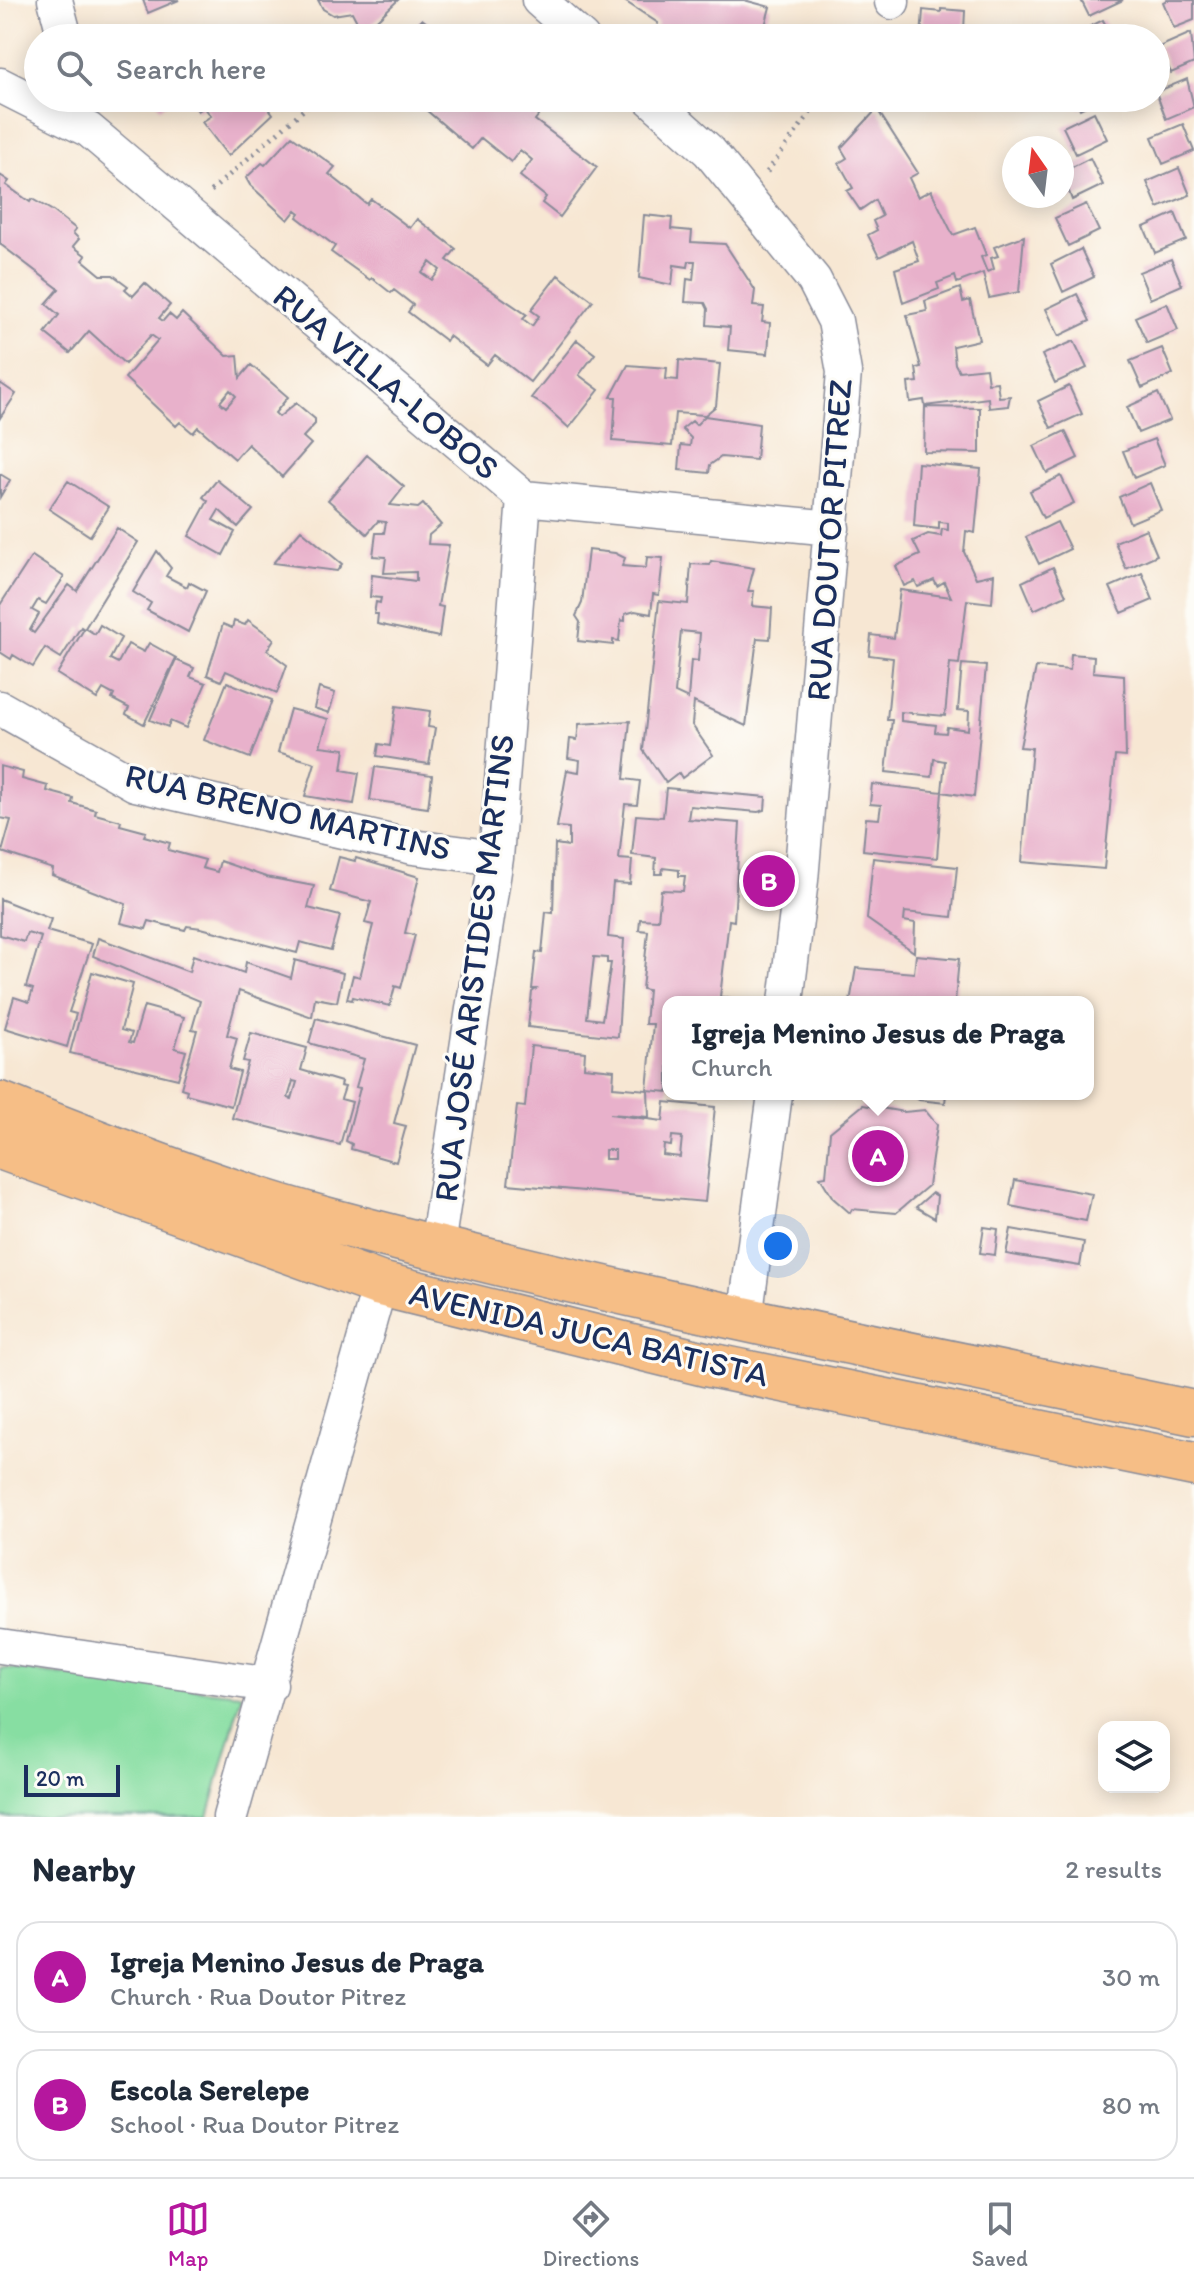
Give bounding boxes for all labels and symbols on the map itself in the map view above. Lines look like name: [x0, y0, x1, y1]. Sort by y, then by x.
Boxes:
north arrow: [1002, 136, 1074, 208]
street label: RUA VILLA-LOBOS: [265, 275, 507, 489]
street label: RUA DOUTOR PITREZ: [797, 378, 861, 702]
street label: RUA JOSÉ ARISTIDES MARTINS: [425, 732, 523, 1204]
street label: RUA BRENO MARTINS: [121, 755, 455, 869]
pin: B: [743, 851, 795, 911]
pin: A: [852, 1126, 904, 1186]
your location: [758, 1226, 798, 1266]
street label: AVENIDA JUCA BATISTA: [405, 1273, 773, 1395]
scale bar: [24, 1761, 120, 1797]

